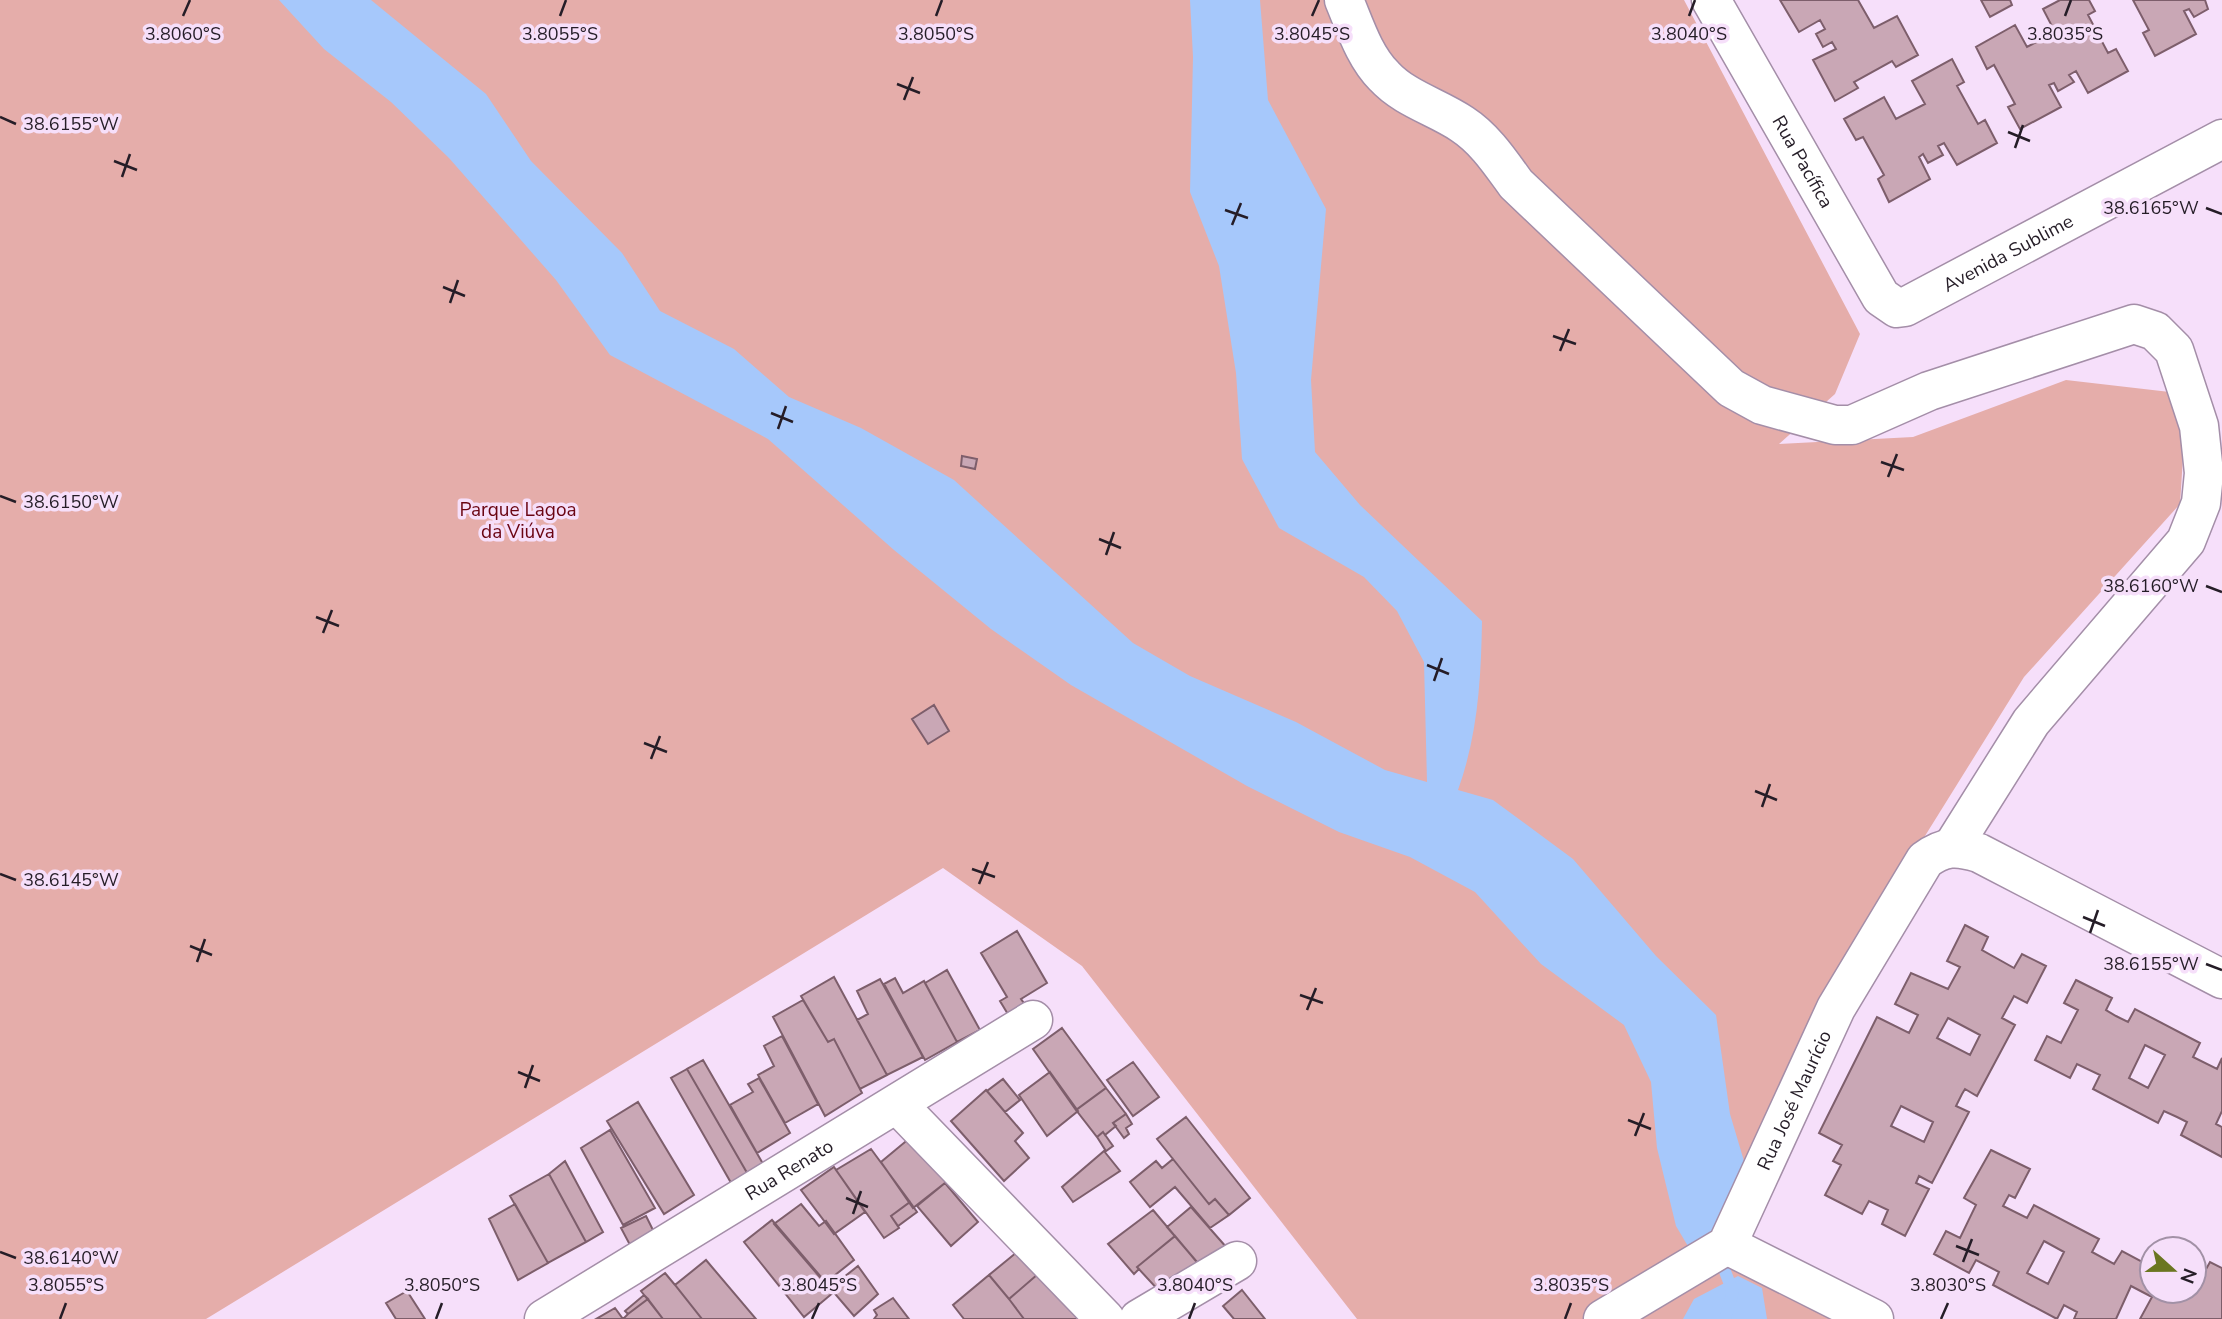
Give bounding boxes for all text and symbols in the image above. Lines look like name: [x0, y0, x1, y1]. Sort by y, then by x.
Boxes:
text: 3.8060°S: [145, 22, 221, 46]
text: 3.8055°S: [522, 22, 598, 46]
text: 3.8050°S: [898, 22, 974, 46]
text: 3.8045°S: [1274, 22, 1350, 46]
text: 3.8040°S: [1651, 22, 1727, 46]
text: 3.8035°S: [2027, 22, 2103, 46]
street label: Rua Pacífica: [1766, 111, 1839, 213]
text: 38.6155°W: [23, 112, 119, 136]
text: 38.6165°W: [2103, 196, 2199, 220]
street label: Avenida Sublime: [1938, 208, 2078, 299]
text: 38.6150°W: [23, 490, 119, 514]
park label: Parque Lagoa da Viúva: [459, 497, 577, 545]
text: 38.6160°W: [2103, 574, 2199, 598]
text: 38.6145°W: [23, 868, 119, 892]
text: 38.6155°W: [2103, 952, 2199, 976]
street label: Rua José Maurício: [1751, 1026, 1838, 1175]
street label: Rua Renato: [740, 1133, 838, 1207]
north arrow: [2138, 1235, 2208, 1305]
text: 38.6140°W: [23, 1246, 119, 1270]
text: N: [2173, 1264, 2203, 1287]
text: 3.8055°S: [28, 1273, 104, 1297]
text: 3.8050°S: [404, 1273, 480, 1297]
text: 3.8045°S: [781, 1273, 857, 1297]
text: 3.8040°S: [1157, 1273, 1233, 1297]
text: 3.8035°S: [1533, 1273, 1609, 1297]
text: 3.8030°S: [1910, 1273, 1986, 1297]

